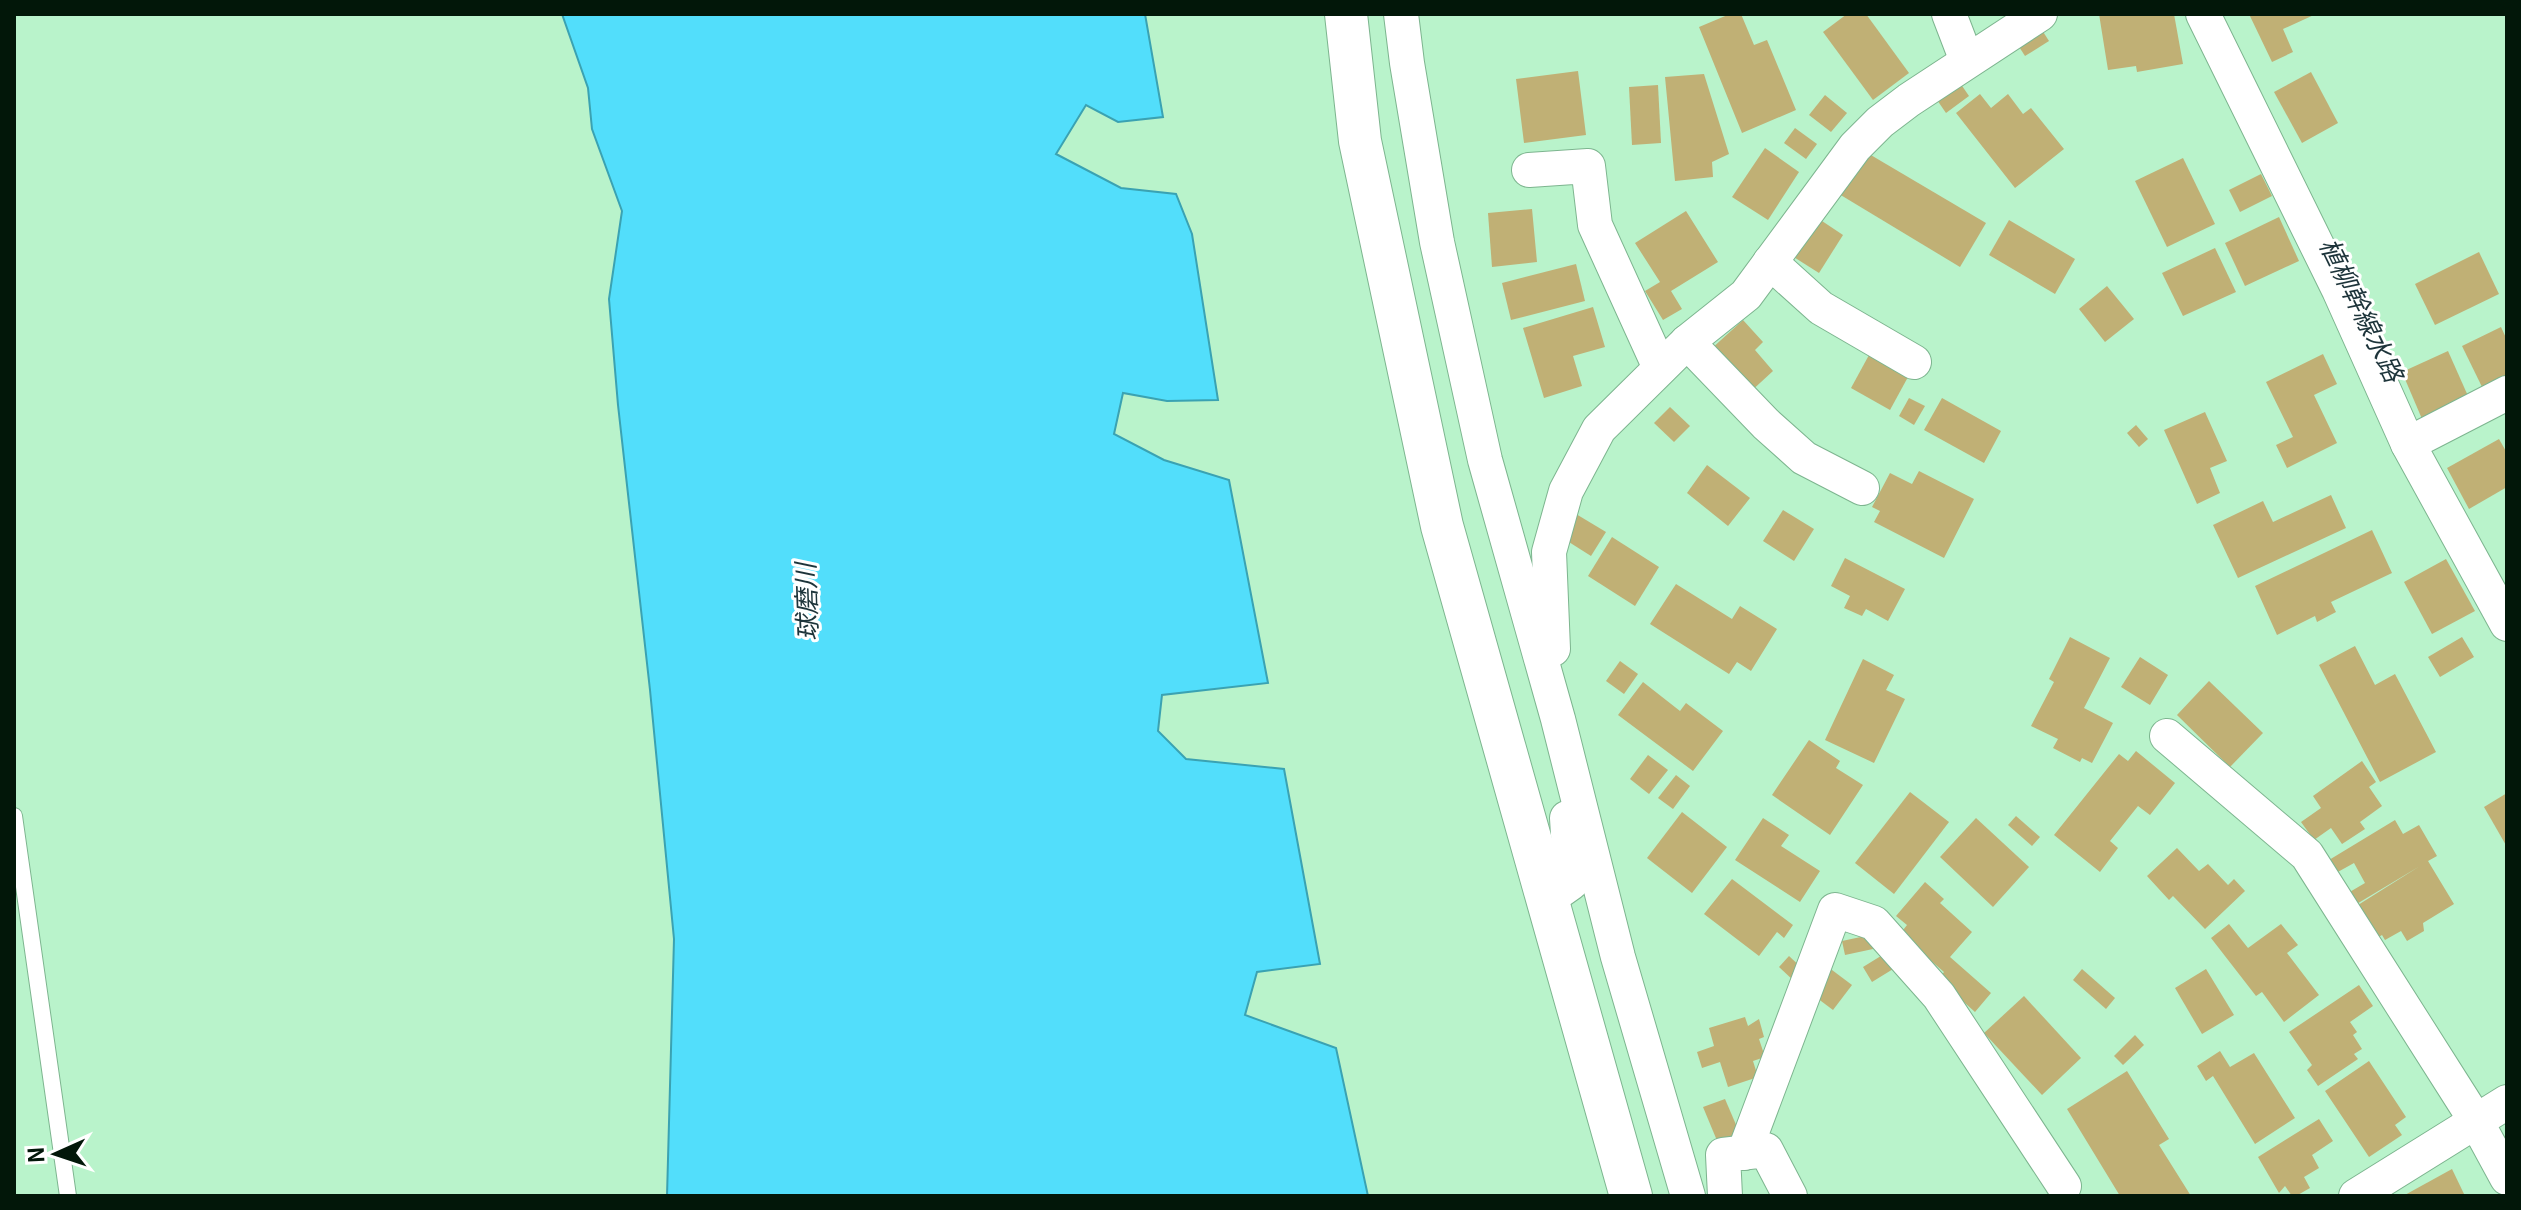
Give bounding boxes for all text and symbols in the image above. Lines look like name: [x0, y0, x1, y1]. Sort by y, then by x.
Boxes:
water label: 植柳幹線水路: [2312, 231, 2415, 389]
water label: 球磨川: [785, 559, 824, 642]
north arrow: [16, 1114, 96, 1194]
text: N: [18, 1146, 50, 1164]

